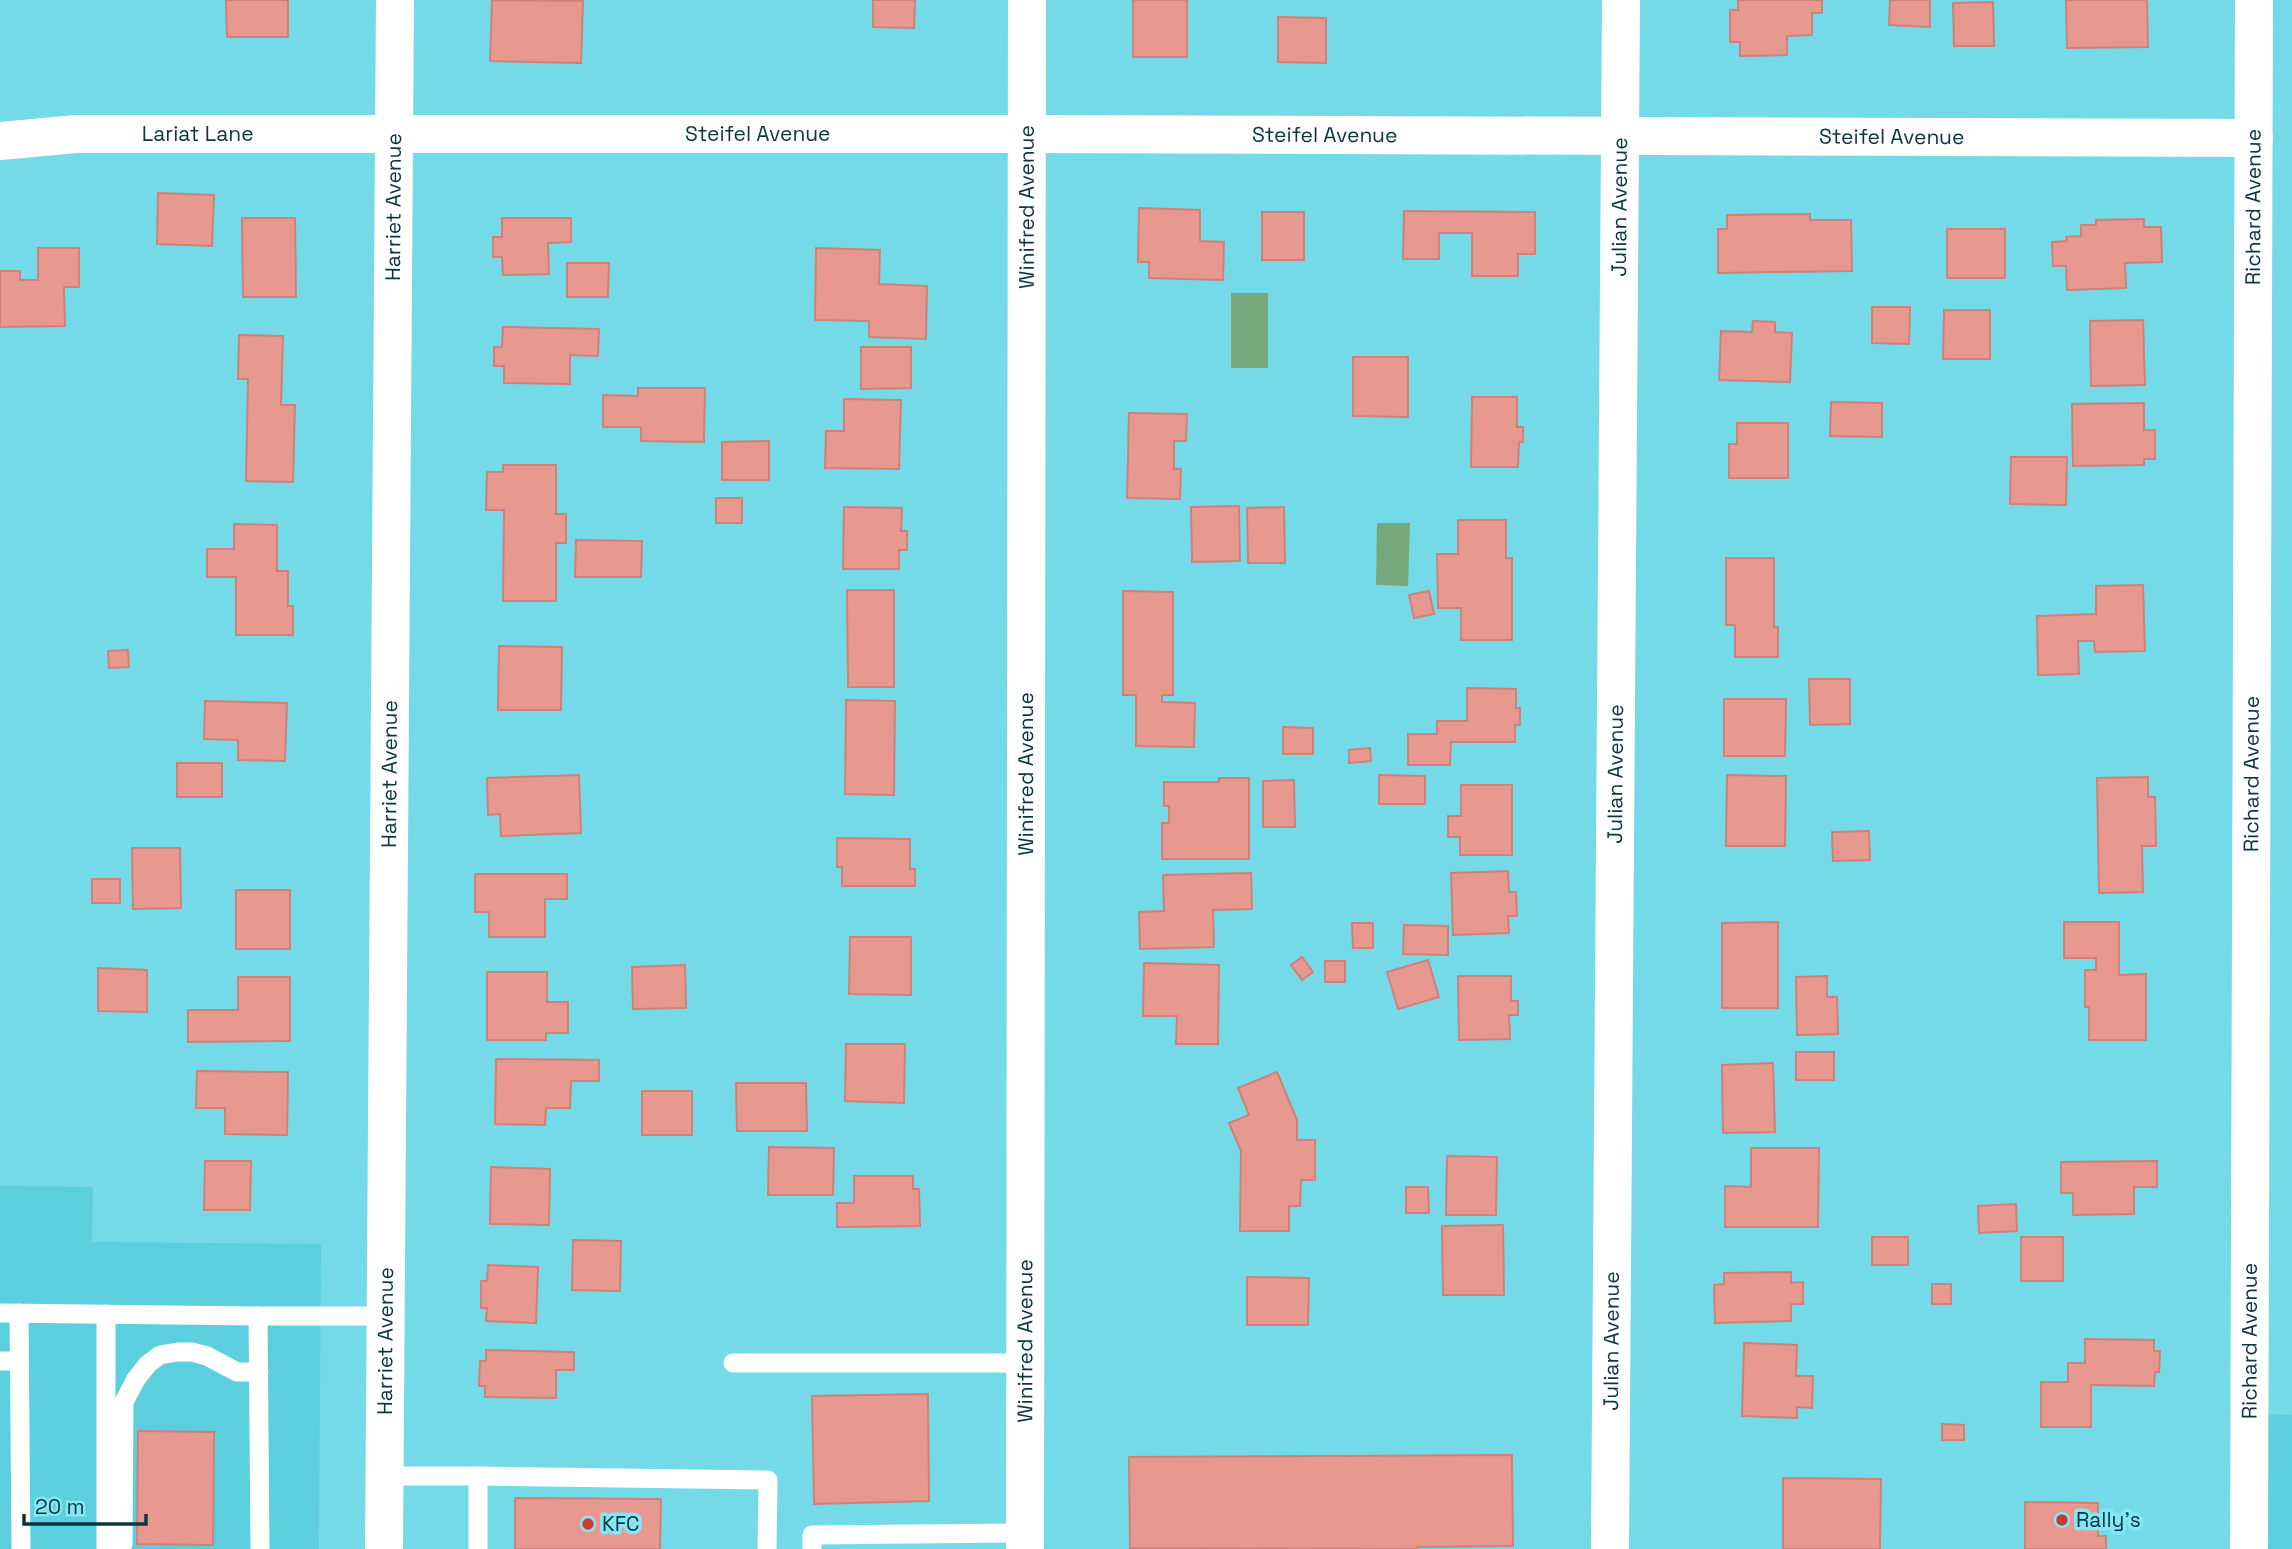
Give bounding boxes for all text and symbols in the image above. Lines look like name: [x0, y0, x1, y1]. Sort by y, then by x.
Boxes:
street label: Lariat Lane: [142, 120, 254, 147]
street label: Steifel Avenue: [685, 120, 830, 147]
street label: Steifel Avenue: [1252, 121, 1397, 148]
street label: Steifel Avenue: [1819, 123, 1964, 150]
street label: Winifred Avenue: [1013, 125, 1040, 289]
street label: Richard Avenue: [2239, 129, 2267, 285]
street label: Harriet Avenue: [379, 133, 407, 281]
street label: Julian Avenue: [1605, 137, 1633, 277]
street label: Winifred Avenue: [1012, 692, 1039, 856]
street label: Richard Avenue: [2237, 696, 2265, 852]
street label: Harriet Avenue: [375, 700, 403, 848]
street label: Julian Avenue: [1601, 704, 1629, 844]
street label: Winifred Avenue: [1011, 1259, 1038, 1423]
street label: Richard Avenue: [2235, 1263, 2263, 1419]
street label: Harriet Avenue: [371, 1267, 399, 1415]
street label: Julian Avenue: [1597, 1271, 1625, 1411]
scale bar: [24, 1482, 147, 1526]
text: 20 m: [35, 1493, 85, 1520]
place label: Rally's: [2076, 1506, 2141, 1533]
place label: KFC: [602, 1510, 639, 1537]
marker: Rally's: [2054, 1512, 2070, 1528]
marker: KFC: [580, 1516, 596, 1532]

